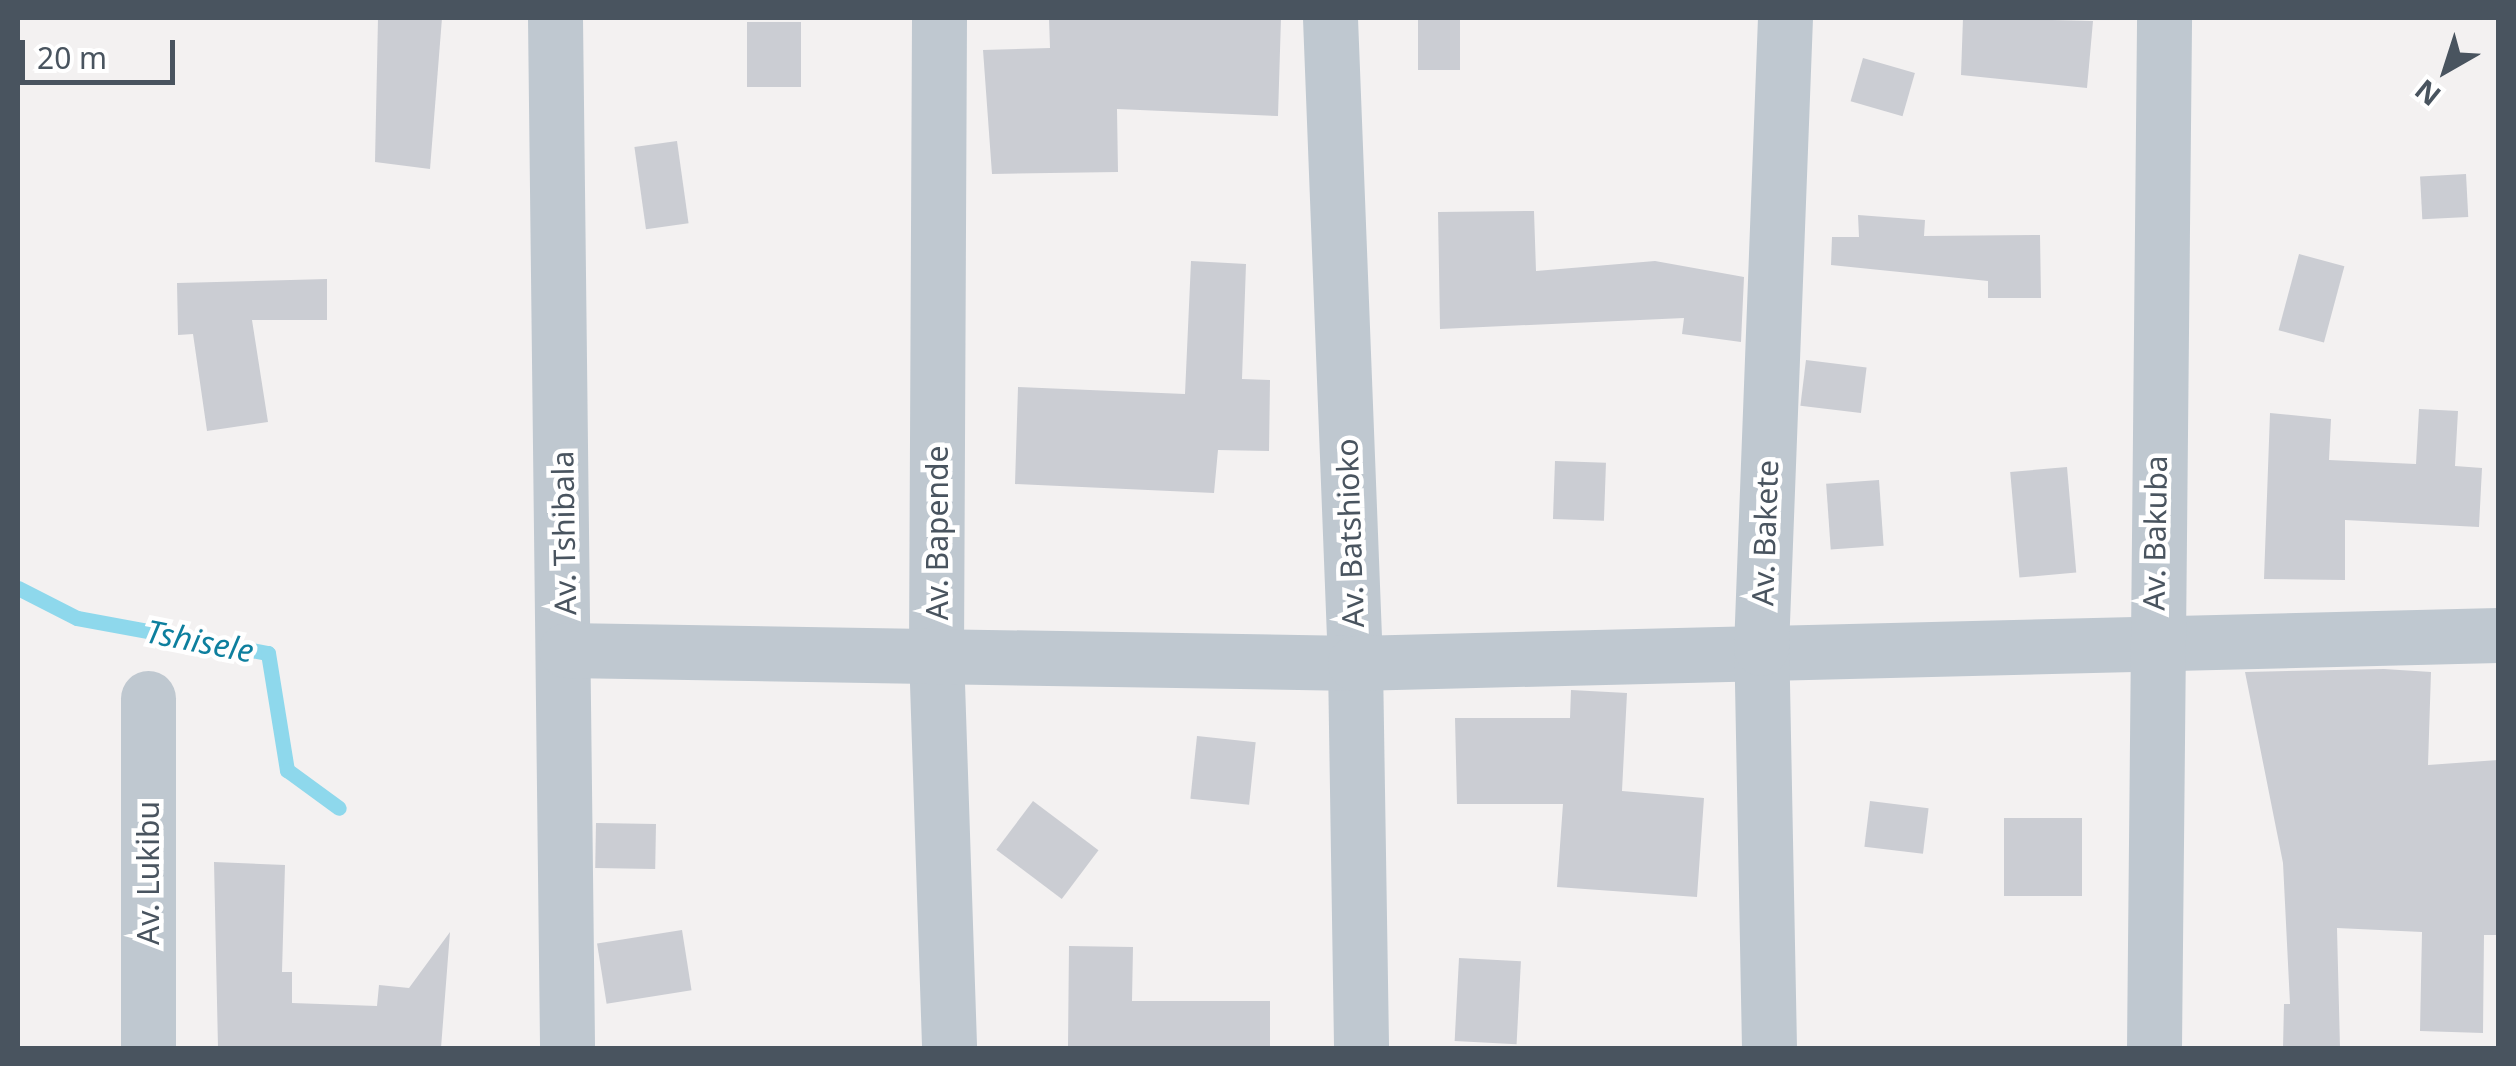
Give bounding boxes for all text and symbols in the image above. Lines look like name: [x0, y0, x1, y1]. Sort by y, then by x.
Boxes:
scale bar: [25, 20, 180, 82]
north arrow: [2396, 20, 2496, 120]
text: 20 m: [37, 37, 107, 78]
text: N: [2406, 71, 2448, 115]
street label: Av. Batshioko: [1329, 438, 1371, 628]
street label: Av. Bapende: [919, 446, 955, 620]
street label: Av. Tshibala: [545, 450, 583, 616]
street label: Av. Bakuba: [2136, 455, 2174, 611]
street label: Av. Bakete: [1744, 459, 1786, 607]
water label: Tshisele: [143, 612, 257, 670]
street label: Av. Lukibu: [130, 801, 166, 945]

